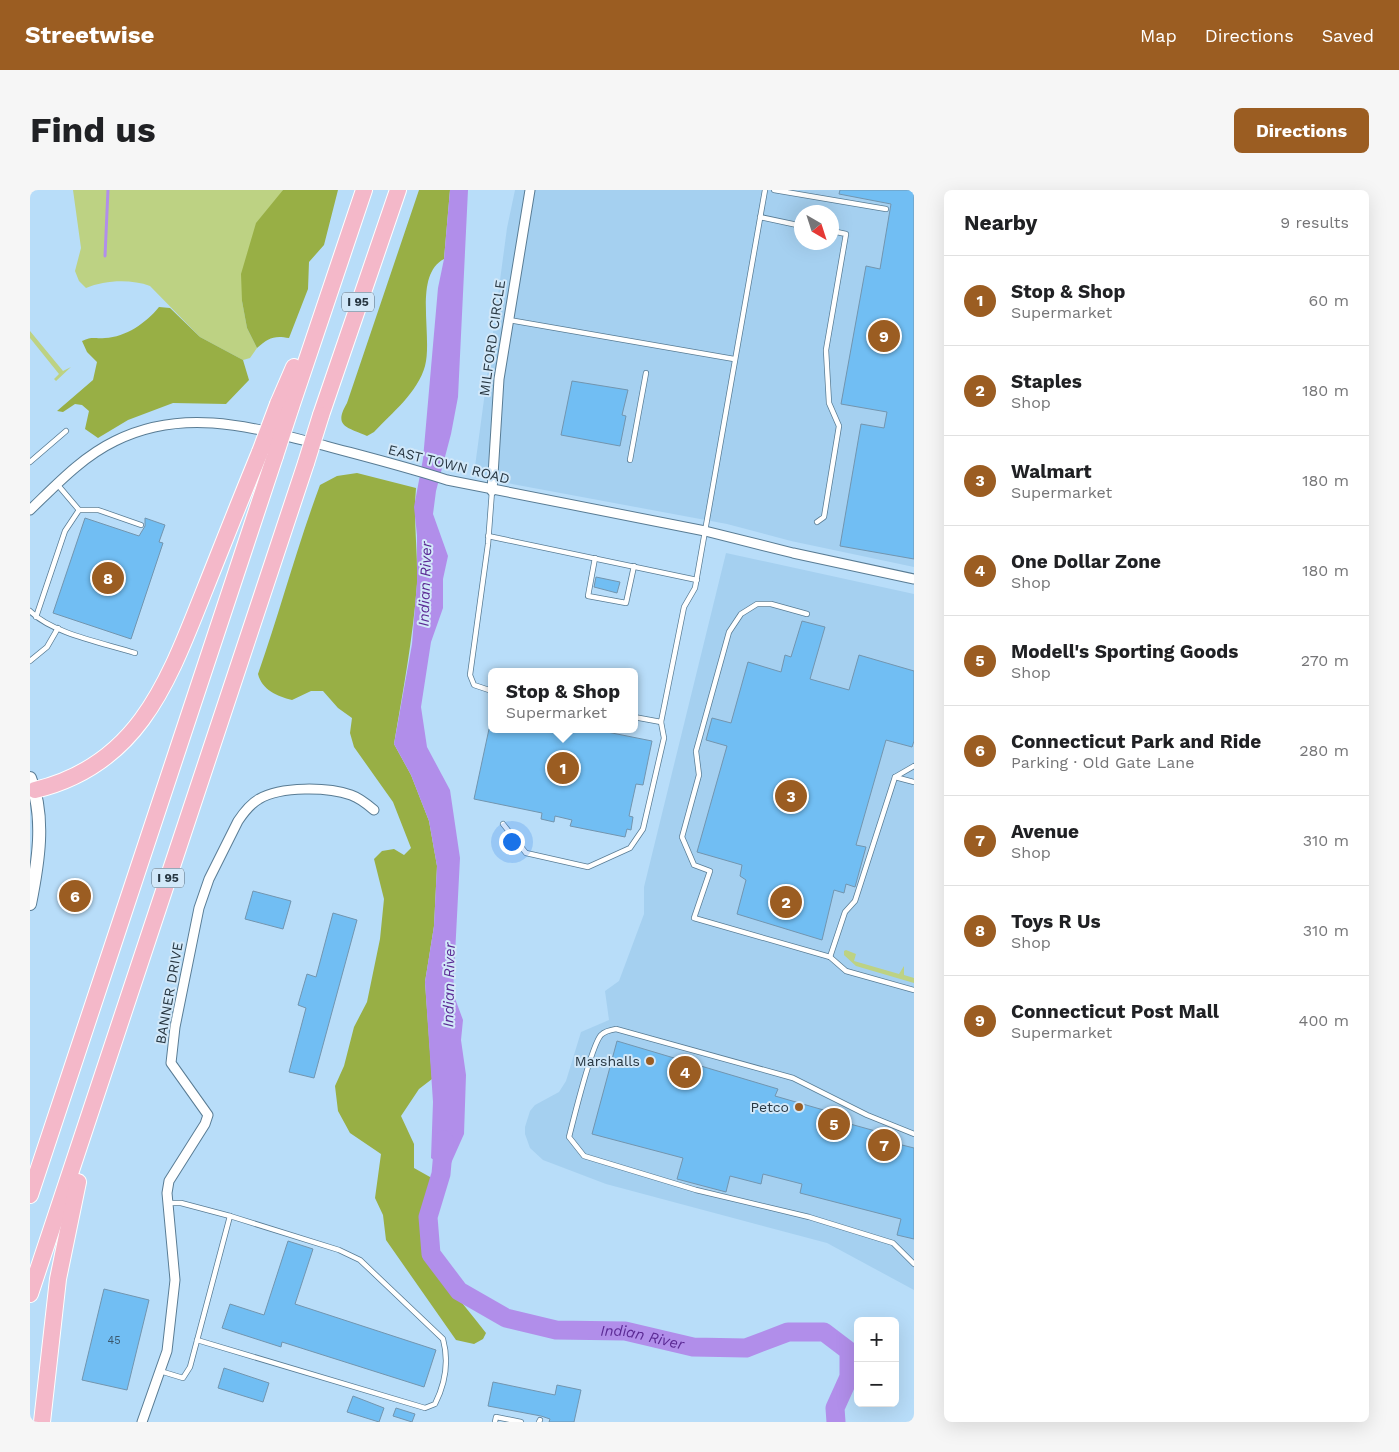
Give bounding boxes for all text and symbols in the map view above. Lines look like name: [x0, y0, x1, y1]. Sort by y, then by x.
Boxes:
text: Streetwise: [25, 21, 154, 49]
text: Map: [1140, 25, 1177, 46]
text: Directions: [1205, 25, 1294, 46]
text: Saved: [1322, 25, 1374, 46]
button: Directions: [1234, 108, 1369, 153]
text: Find us: [30, 109, 156, 151]
north arrow: [794, 205, 839, 250]
text: Nearby: [964, 210, 1037, 235]
text: 9 results: [1280, 213, 1349, 232]
street label: MILFORD CIRCLE: [476, 279, 508, 397]
text: Stop & Shop: [1011, 280, 1125, 303]
text: 1: [977, 291, 983, 310]
text: 60 m: [1309, 291, 1349, 310]
road number: I 95: [342, 292, 374, 311]
text: Supermarket: [1011, 303, 1112, 322]
pin: 9: [868, 317, 900, 355]
text: Staples: [1011, 370, 1082, 393]
text: 2: [975, 381, 985, 400]
text: 180 m: [1302, 381, 1349, 400]
text: Shop: [1011, 393, 1051, 412]
street label: EAST TOWN ROAD: [387, 441, 511, 487]
text: Walmart: [1011, 460, 1092, 483]
text: 3: [975, 471, 985, 490]
text: 180 m: [1302, 471, 1349, 490]
text: Supermarket: [1011, 483, 1112, 502]
water label: Indian River: [415, 540, 436, 627]
text: One Dollar Zone: [1011, 550, 1161, 573]
pin: 8: [92, 559, 124, 597]
text: 4: [975, 561, 985, 580]
text: 180 m: [1302, 561, 1349, 580]
text: Shop: [1011, 573, 1051, 592]
text: Modell's Sporting Goods: [1011, 640, 1238, 663]
text: 5: [975, 651, 985, 670]
text: 270 m: [1301, 651, 1349, 670]
text: Shop: [1011, 663, 1051, 682]
popup: [488, 668, 638, 733]
text: Stop & Shop: [506, 680, 620, 703]
text: Supermarket: [506, 703, 607, 722]
text: Connecticut Park and Ride: [1011, 730, 1261, 753]
text: 6: [975, 741, 985, 760]
text: 280 m: [1299, 741, 1349, 760]
pin: 1: [547, 749, 579, 787]
text: Parking · Old Gate Lane: [1011, 753, 1194, 772]
pin: 3: [775, 777, 807, 815]
text: Avenue: [1011, 820, 1079, 843]
your location: [499, 829, 525, 855]
text: 7: [975, 831, 985, 850]
text: 310 m: [1303, 831, 1349, 850]
text: Shop: [1011, 843, 1051, 862]
road number: I 95: [152, 868, 184, 888]
pin: 6: [59, 877, 91, 915]
pin: 2: [770, 883, 802, 921]
text: Toys R Us: [1011, 910, 1101, 933]
text: 8: [975, 921, 985, 940]
text: 310 m: [1303, 921, 1349, 940]
text: Shop: [1011, 933, 1051, 952]
street label: BANNER DRIVE: [152, 941, 186, 1045]
water label: Indian River: [439, 941, 459, 1028]
text: Connecticut Post Mall: [1011, 1000, 1219, 1023]
text: 9: [975, 1011, 985, 1030]
text: 400 m: [1299, 1011, 1349, 1030]
text: Supermarket: [1011, 1023, 1112, 1042]
place label: Marshalls: [575, 1053, 640, 1069]
pin: 4: [669, 1053, 701, 1091]
marker: Marshalls: [644, 1055, 656, 1067]
place label: Petco: [751, 1099, 789, 1115]
marker: Petco: [793, 1101, 805, 1113]
pin: 5: [818, 1105, 850, 1143]
pin: 7: [868, 1126, 900, 1164]
map controls: [854, 1317, 899, 1407]
button: +: [854, 1317, 899, 1362]
water label: Indian River: [600, 1322, 687, 1354]
house number: 45: [107, 1334, 121, 1347]
button: −: [854, 1362, 899, 1407]

